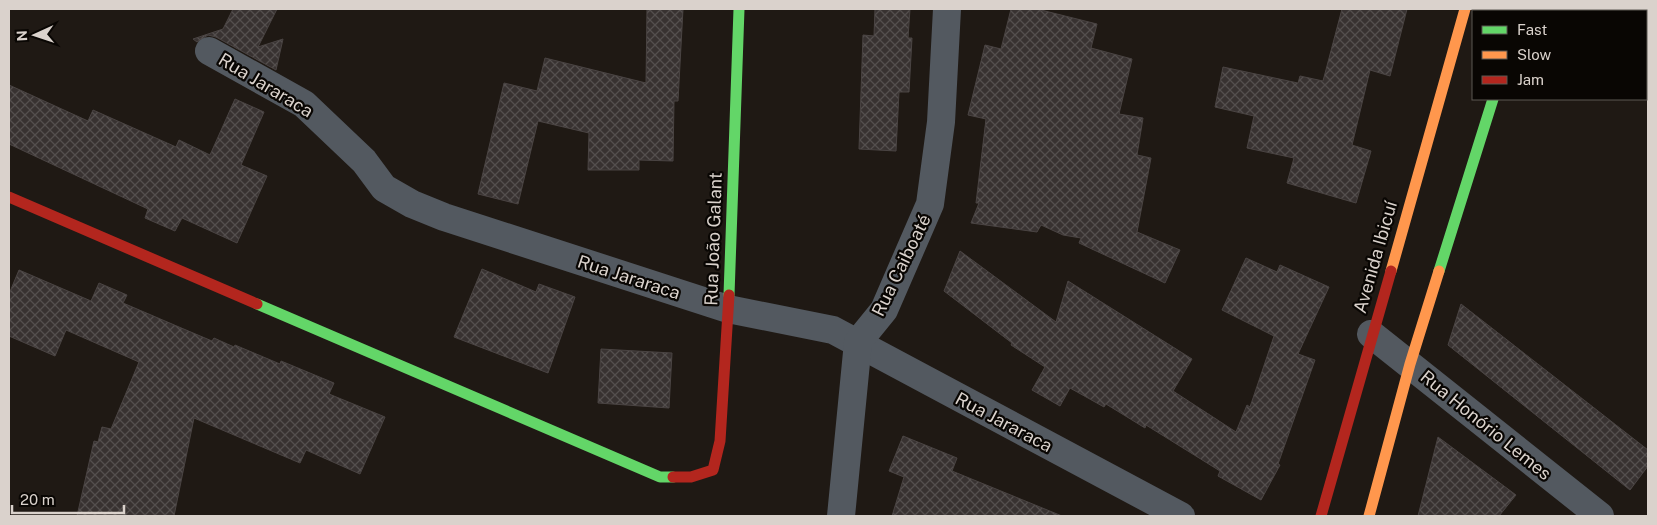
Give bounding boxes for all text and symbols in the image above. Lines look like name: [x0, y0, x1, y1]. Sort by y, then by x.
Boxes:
north arrow: [10, 10, 60, 60]
legend: [1472, 10, 1647, 100]
text: Fast: [1517, 21, 1547, 38]
text: N: [14, 30, 30, 42]
text: Slow: [1517, 46, 1552, 63]
street label: Rua Jararaca: [215, 49, 317, 121]
text: Jam: [1517, 71, 1544, 88]
street label: Rua João Galant: [700, 172, 726, 306]
street label: Avenida Ibicuí: [1349, 198, 1401, 315]
street label: Rua Caiboaté: [867, 211, 935, 319]
street label: Rua Jararaca: [575, 251, 683, 303]
street label: Rua Honório Lemes: [1416, 366, 1556, 484]
street label: Rua Jararaca: [952, 388, 1056, 456]
scale bar: [12, 482, 125, 514]
text: 20 m: [20, 491, 55, 508]

